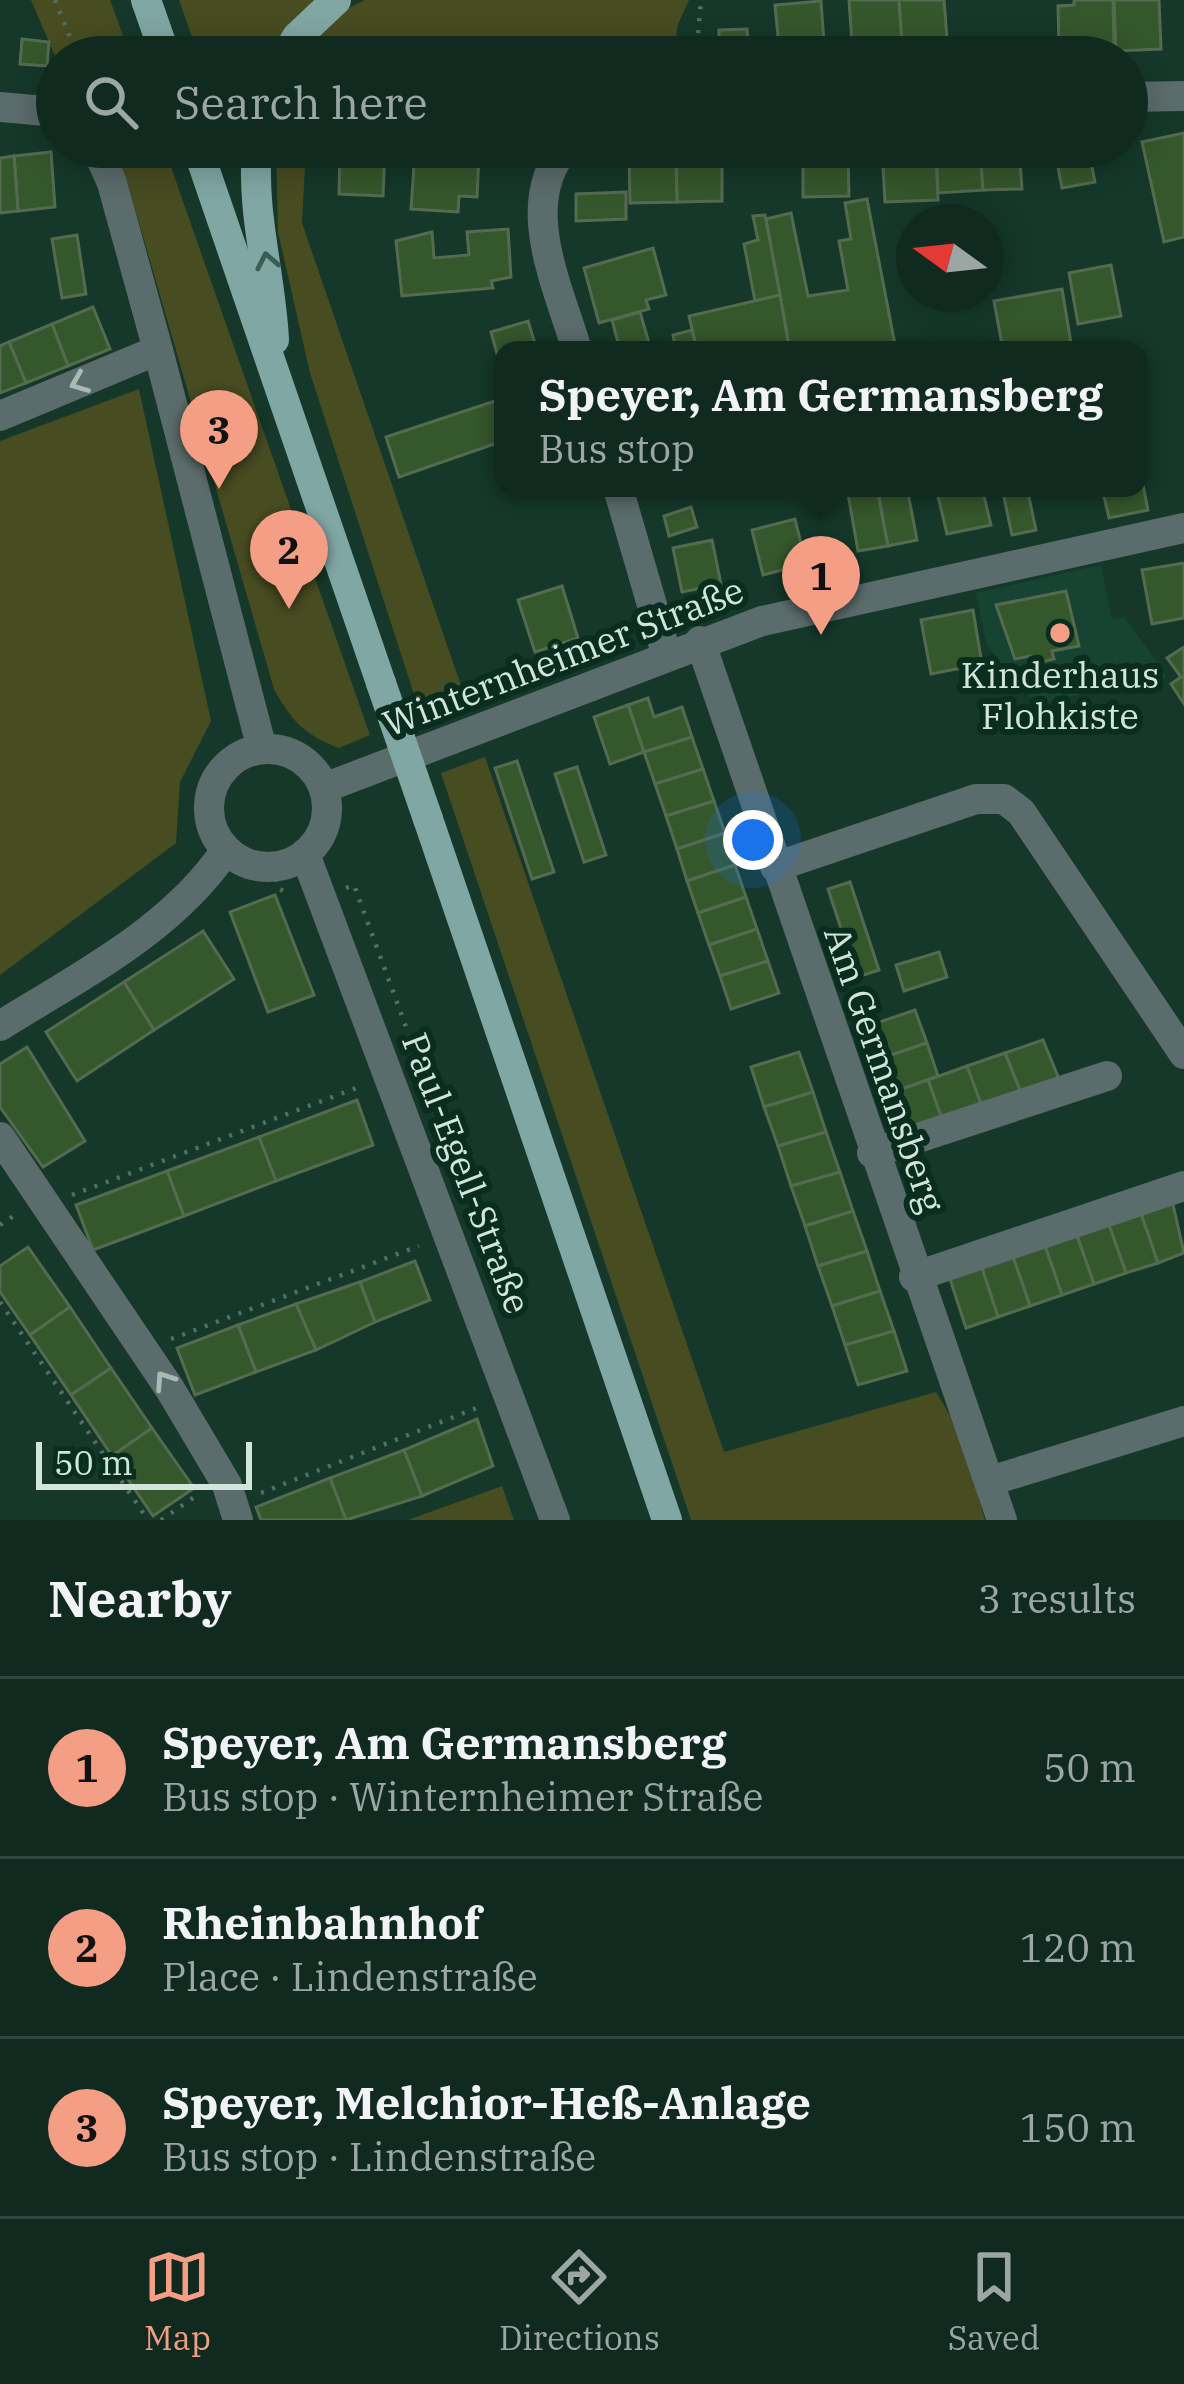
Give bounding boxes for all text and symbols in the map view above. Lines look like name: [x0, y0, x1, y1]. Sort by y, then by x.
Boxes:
search box: [36, 36, 1148, 168]
icon: search: [78, 69, 144, 135]
text: Search here: [174, 73, 428, 131]
north arrow: [896, 204, 1004, 312]
one-way arrow: [255, 252, 281, 272]
popup: [494, 341, 1148, 497]
text: Speyer, Am Germansberg: [539, 365, 1103, 423]
one-way arrow: [70, 369, 91, 393]
pin: 3: [180, 390, 258, 489]
text: Bus stop: [539, 423, 695, 474]
pin: 2: [250, 510, 328, 609]
pin: 1: [782, 536, 860, 635]
street label: Winternheimer Straße: [376, 566, 750, 746]
marker: Kinderhaus Flohkiste: [1047, 620, 1073, 646]
place label: Kinderhaus Flohkiste: [961, 651, 1159, 739]
your location: [723, 810, 783, 870]
street label: Am Germansberg: [814, 920, 956, 1218]
street label: Paul-Egell-Straße: [392, 1026, 542, 1320]
one-way arrow: [156, 1372, 178, 1394]
scale bar: [36, 1436, 252, 1489]
text: 50 m: [54, 1441, 133, 1484]
text: Nearby: [48, 1565, 232, 1631]
text: 3 results: [978, 1573, 1136, 1624]
text: Speyer, Am Germansberg: [162, 1713, 727, 1771]
text: 1: [75, 1742, 99, 1793]
text: 50 m: [1043, 1742, 1136, 1793]
text: Bus stop · Winternheimer Straße: [162, 1771, 763, 1822]
text: Rheinbahnhof: [162, 1893, 481, 1951]
text: 2: [75, 1922, 99, 1973]
text: 120 m: [1020, 1922, 1136, 1973]
text: Place · Lindenstraße: [162, 1951, 538, 2002]
text: Speyer, Melchior-Heß-Anlage: [162, 2073, 811, 2131]
text: 3: [75, 2102, 99, 2153]
text: 150 m: [1020, 2102, 1136, 2153]
text: Bus stop · Lindenstraße: [162, 2131, 596, 2182]
tab: Map: [144, 2244, 211, 2359]
tab: Directions: [499, 2244, 660, 2359]
tab: Saved: [948, 2244, 1040, 2359]

